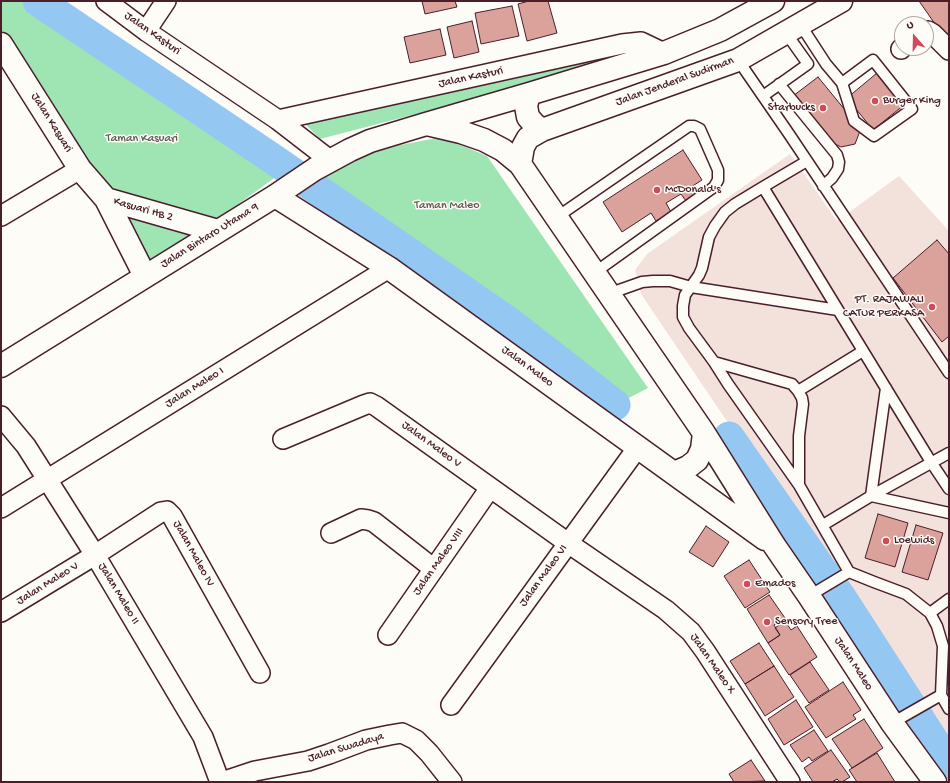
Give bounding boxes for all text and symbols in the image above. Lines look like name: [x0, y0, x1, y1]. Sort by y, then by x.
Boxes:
street label: Jalan Kasturi: [121, 9, 183, 59]
north arrow: [894, 16, 934, 56]
text: U: [905, 19, 915, 32]
street label: Jalan Jenderal Sudirman: [614, 54, 736, 110]
street label: Jalan Kasturi: [437, 64, 505, 92]
street label: Jalan Kasuari: [27, 90, 75, 156]
place label: Burger King: [883, 94, 941, 108]
marker: Burger King: [870, 96, 880, 106]
place label: Starbucks: [768, 101, 815, 115]
marker: Starbucks: [818, 103, 828, 113]
park label: Taman Kasuari: [106, 132, 178, 146]
place label: McDonald's: [665, 183, 721, 197]
marker: McDonald's: [652, 185, 662, 195]
street label: Kasuari HB 2: [112, 195, 174, 225]
park label: Taman Maleo: [414, 199, 480, 213]
street label: Jalan Bintaro Utama 9: [158, 200, 262, 272]
place label: PT. RAJAWALI CATUR PERKASA: [843, 293, 924, 321]
marker: PT. RAJAWALI CATUR PERKASA: [927, 302, 937, 312]
street label: Jalan Maleo: [498, 343, 556, 391]
street label: Jalan Maleo I: [163, 364, 227, 412]
street label: Jalan Maleo V: [398, 418, 464, 472]
street label: Jalan Maleo IV: [169, 518, 217, 590]
street label: Jalan Maleo VIII: [410, 525, 468, 599]
place label: Loewids: [894, 534, 934, 548]
marker: Loewids: [881, 536, 891, 546]
street label: Jalan Maleo VI: [517, 542, 571, 610]
street label: Jalan Maleo V: [14, 559, 82, 609]
street label: Jalan Maleo II: [94, 560, 142, 628]
place label: Emados: [755, 577, 795, 591]
marker: Emados: [742, 579, 752, 589]
place label: Sensory Tree: [775, 615, 837, 629]
marker: Sensory Tree: [762, 617, 772, 627]
street label: Jalan Maleo X: [686, 631, 738, 697]
street label: Jalan Maleo: [830, 635, 876, 693]
street label: Jalan Swadaya: [306, 730, 386, 766]

